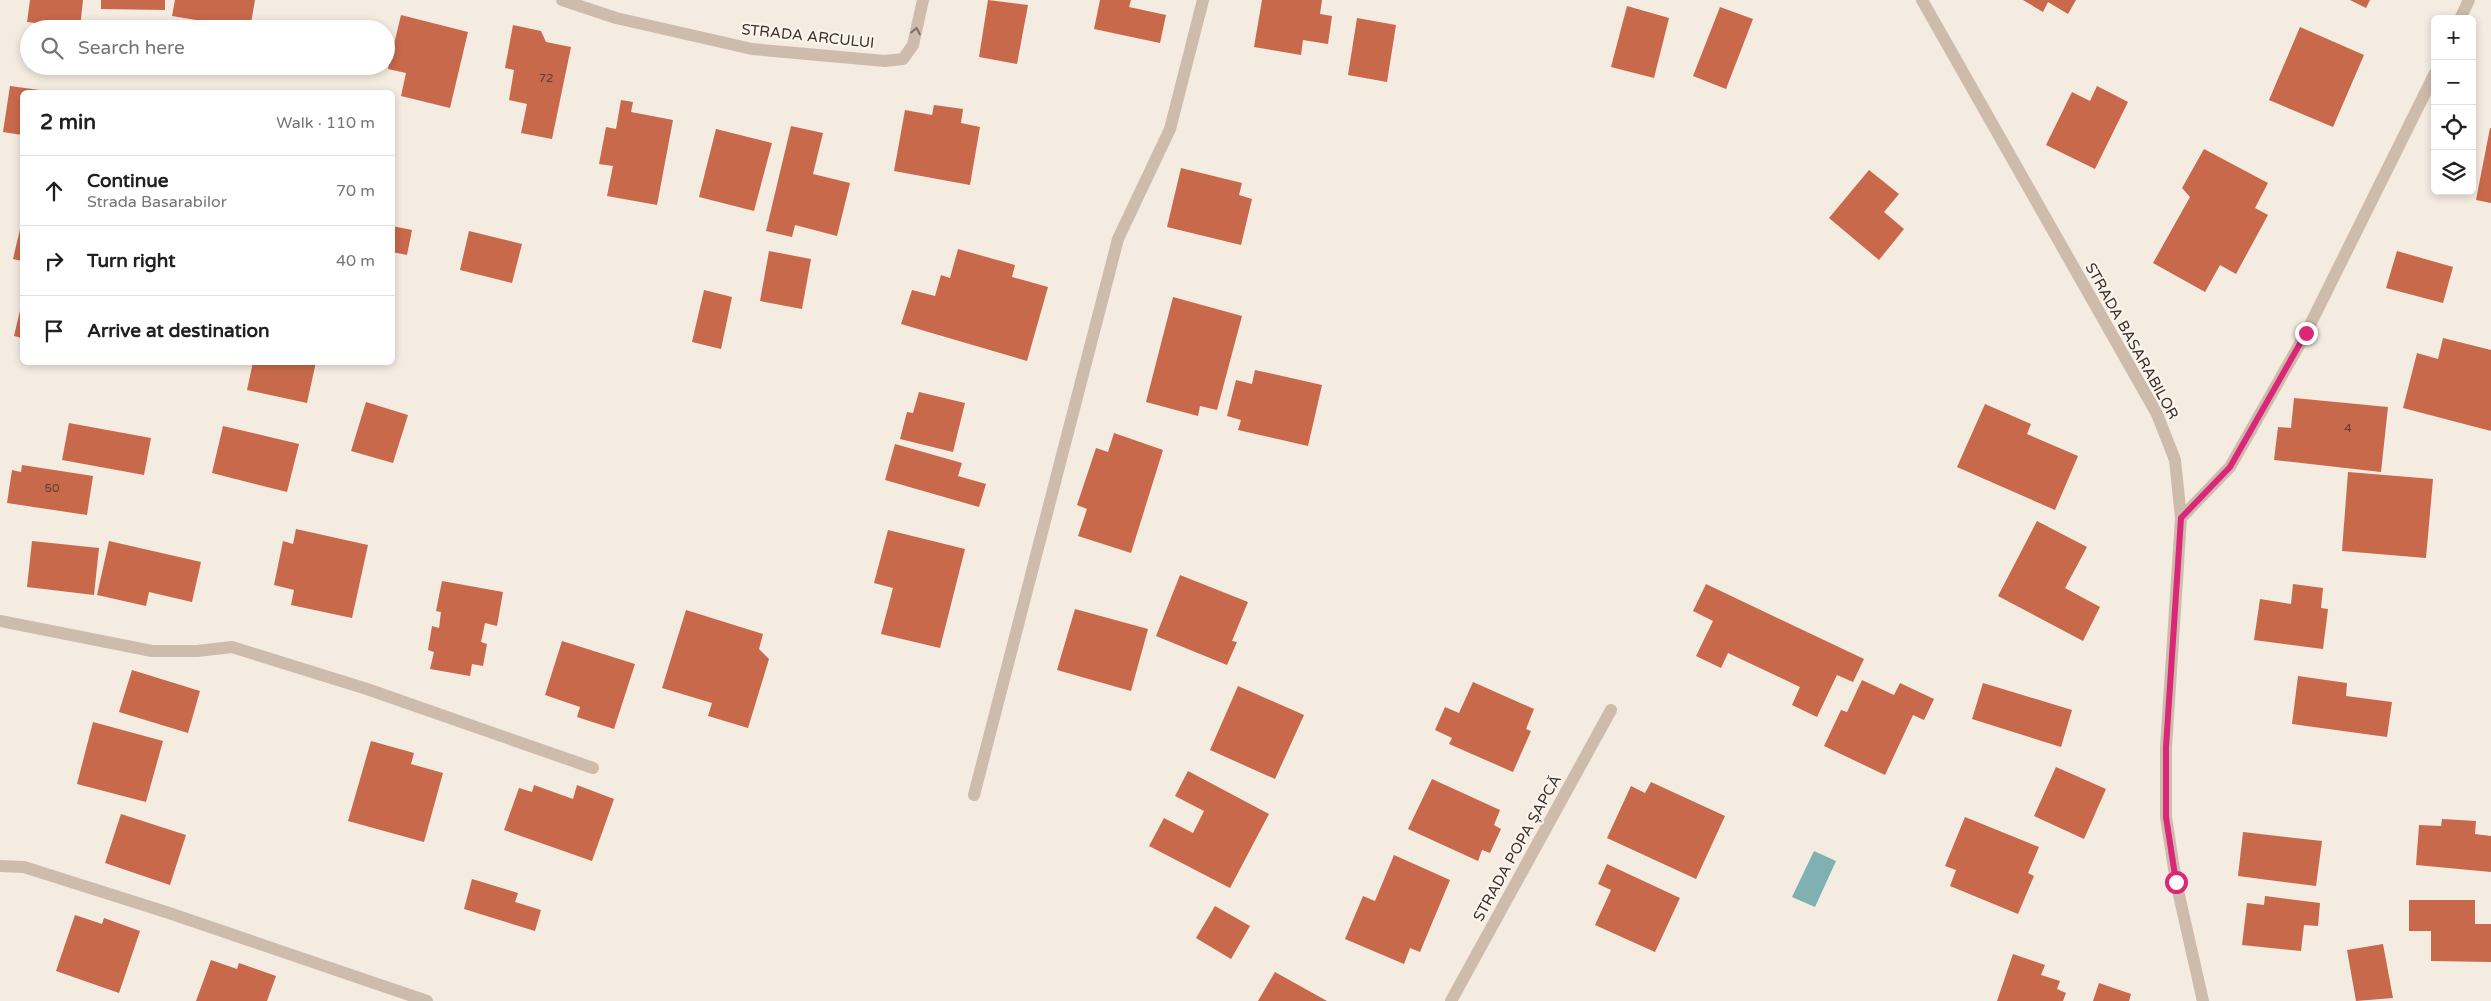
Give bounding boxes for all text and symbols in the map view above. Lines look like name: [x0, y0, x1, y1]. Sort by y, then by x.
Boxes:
map controls: [2431, 15, 2476, 195]
button: +: [2431, 15, 2476, 60]
search box: [20, 20, 395, 75]
street label: STRADA ARCULUI: [741, 20, 875, 52]
one-way arrow: [911, 27, 921, 35]
icon: search: [38, 34, 66, 62]
text: Search here: [78, 37, 185, 59]
button: −: [2431, 60, 2476, 105]
house number: 72: [538, 71, 554, 85]
button: locate: [2431, 105, 2476, 150]
text: 2 min: [40, 110, 96, 135]
text: Walk · 110 m: [276, 113, 375, 133]
button: layers: [2431, 150, 2476, 195]
text: Continue: [87, 170, 169, 192]
icon: ahead: [40, 177, 68, 205]
text: 70 m: [336, 181, 375, 201]
text: Strada Basarabilor: [87, 192, 227, 212]
icon: right: [40, 247, 68, 275]
text: Turn right: [87, 250, 175, 272]
text: 40 m: [336, 251, 375, 271]
street label: STRADA BASARABILOR: [2081, 260, 2183, 422]
icon: arrive: [40, 317, 68, 345]
text: Arrive at destination: [87, 320, 270, 342]
route end: [2295, 322, 2318, 345]
house number: 4: [2344, 421, 2352, 435]
house number: 50: [44, 481, 60, 495]
street label: STRADA POPA ȘAPCĂ: [1469, 772, 1565, 924]
route start: [2165, 871, 2188, 894]

